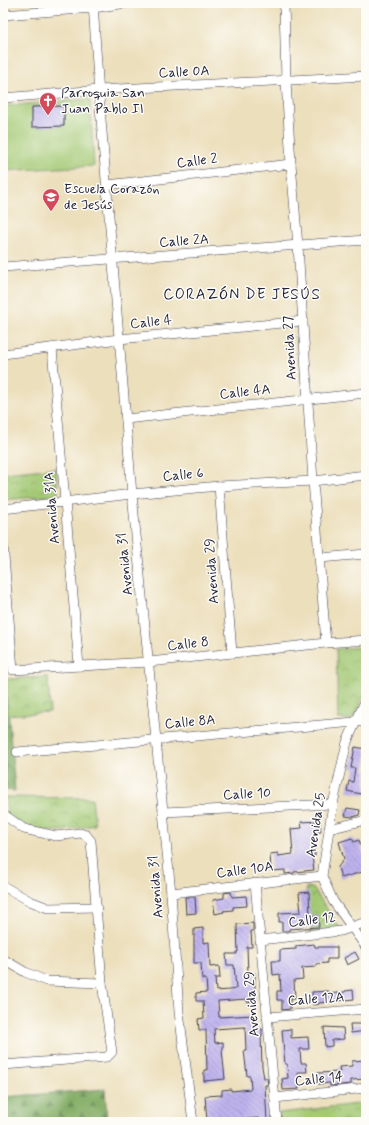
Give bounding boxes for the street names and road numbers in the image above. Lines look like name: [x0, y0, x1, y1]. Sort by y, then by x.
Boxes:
street label: Calle 0A: [158, 62, 210, 82]
street label: Calle 2: [176, 150, 218, 172]
street label: Calle 2A: [158, 230, 210, 252]
street label: Calle 4: [129, 311, 173, 333]
street label: Avenida 27: [279, 315, 301, 381]
street label: Calle 4A: [219, 380, 271, 404]
street label: Calle 6: [162, 464, 204, 486]
street label: Avenida 31A: [40, 471, 64, 545]
street label: Avenida 31: [113, 532, 137, 596]
street label: Avenida 29: [201, 537, 223, 605]
street label: Calle 8: [166, 633, 210, 655]
street label: Calle 8A: [164, 711, 216, 733]
street label: Calle 10: [222, 784, 272, 804]
street label: Avenida 25: [302, 791, 330, 859]
street label: Avenida 31: [144, 855, 168, 919]
street label: Calle 10A: [215, 858, 275, 882]
street label: Calle 12: [287, 908, 337, 932]
street label: Avenida 29: [240, 970, 264, 1038]
street label: Calle 12A: [287, 988, 345, 1010]
street label: Calle 14: [294, 1067, 345, 1090]

